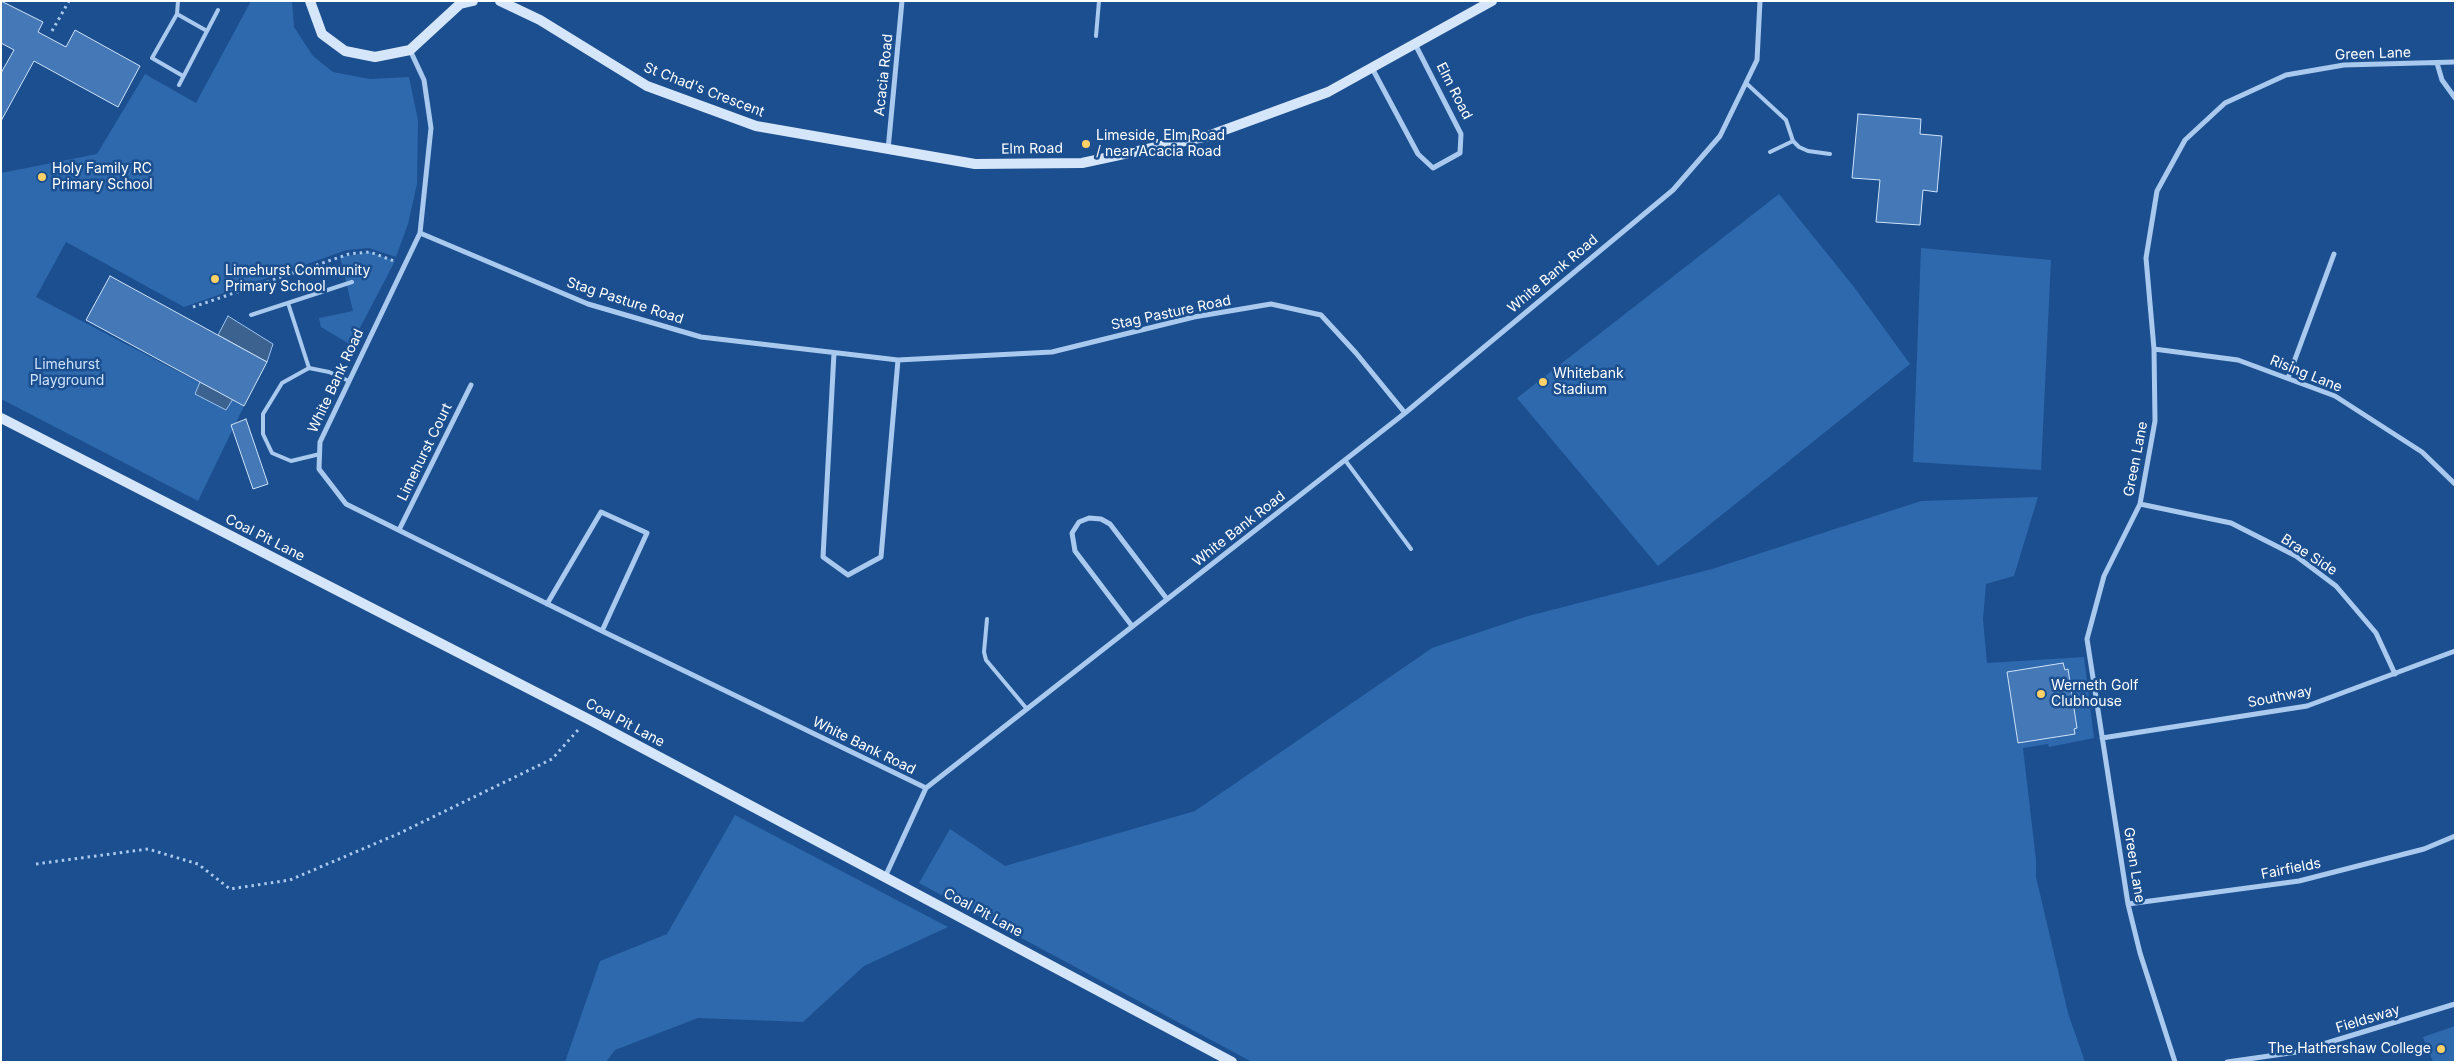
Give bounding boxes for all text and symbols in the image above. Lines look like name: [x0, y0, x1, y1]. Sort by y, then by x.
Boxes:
street label: Acacia Road: [871, 33, 897, 117]
street label: Green Lane: [2335, 44, 2411, 64]
street label: St Chad's Crescent: [641, 59, 767, 121]
street label: Elm Road: [1432, 60, 1476, 122]
place label: Limeside, Elm Road / near Acacia Road: [1096, 128, 1225, 160]
marker: Limeside, Elm Road / near Acacia Road: [1080, 138, 1092, 150]
street label: Elm Road: [1001, 140, 1063, 158]
place label: Holy Family RC Primary School: [52, 161, 153, 193]
marker: Holy Family RC Primary School: [36, 171, 48, 183]
street label: White Bank Road: [1504, 231, 1602, 317]
place label: Limehurst Community Primary School: [225, 263, 370, 296]
marker: Limehurst Community Primary School: [209, 273, 221, 285]
street label: Stag Pasture Road: [564, 274, 686, 328]
street label: Stag Pasture Road: [1110, 292, 1232, 334]
street label: White Bank Road: [305, 326, 367, 436]
street label: Rising Lane: [2268, 352, 2344, 396]
park label: Limehurst Playground: [30, 357, 104, 390]
place label: Whitebank Stadium: [1553, 366, 1624, 398]
marker: Whitebank Stadium: [1537, 376, 1549, 388]
street label: Limehurst Court: [394, 400, 456, 504]
street label: Green Lane: [2120, 420, 2152, 498]
street label: White Bank Road: [1189, 488, 1289, 570]
street label: Coal Pit Lane: [222, 511, 308, 565]
street label: Brae Side: [2278, 531, 2340, 579]
place label: Werneth Golf Clubhouse: [2051, 678, 2138, 710]
street label: Southway: [2246, 683, 2314, 711]
marker: Werneth Golf Clubhouse: [2035, 688, 2047, 700]
street label: Coal Pit Lane: [583, 695, 667, 751]
street label: White Bank Road: [810, 714, 918, 778]
street label: Green Lane: [2120, 826, 2148, 904]
street label: Fairfields: [2260, 855, 2322, 883]
street label: Coal Pit Lane: [941, 885, 1025, 941]
street label: Fieldsway: [2334, 1001, 2402, 1037]
place label: The Hathershaw College: [2268, 1041, 2431, 1057]
marker: The Hathershaw College: [2435, 1043, 2447, 1055]

